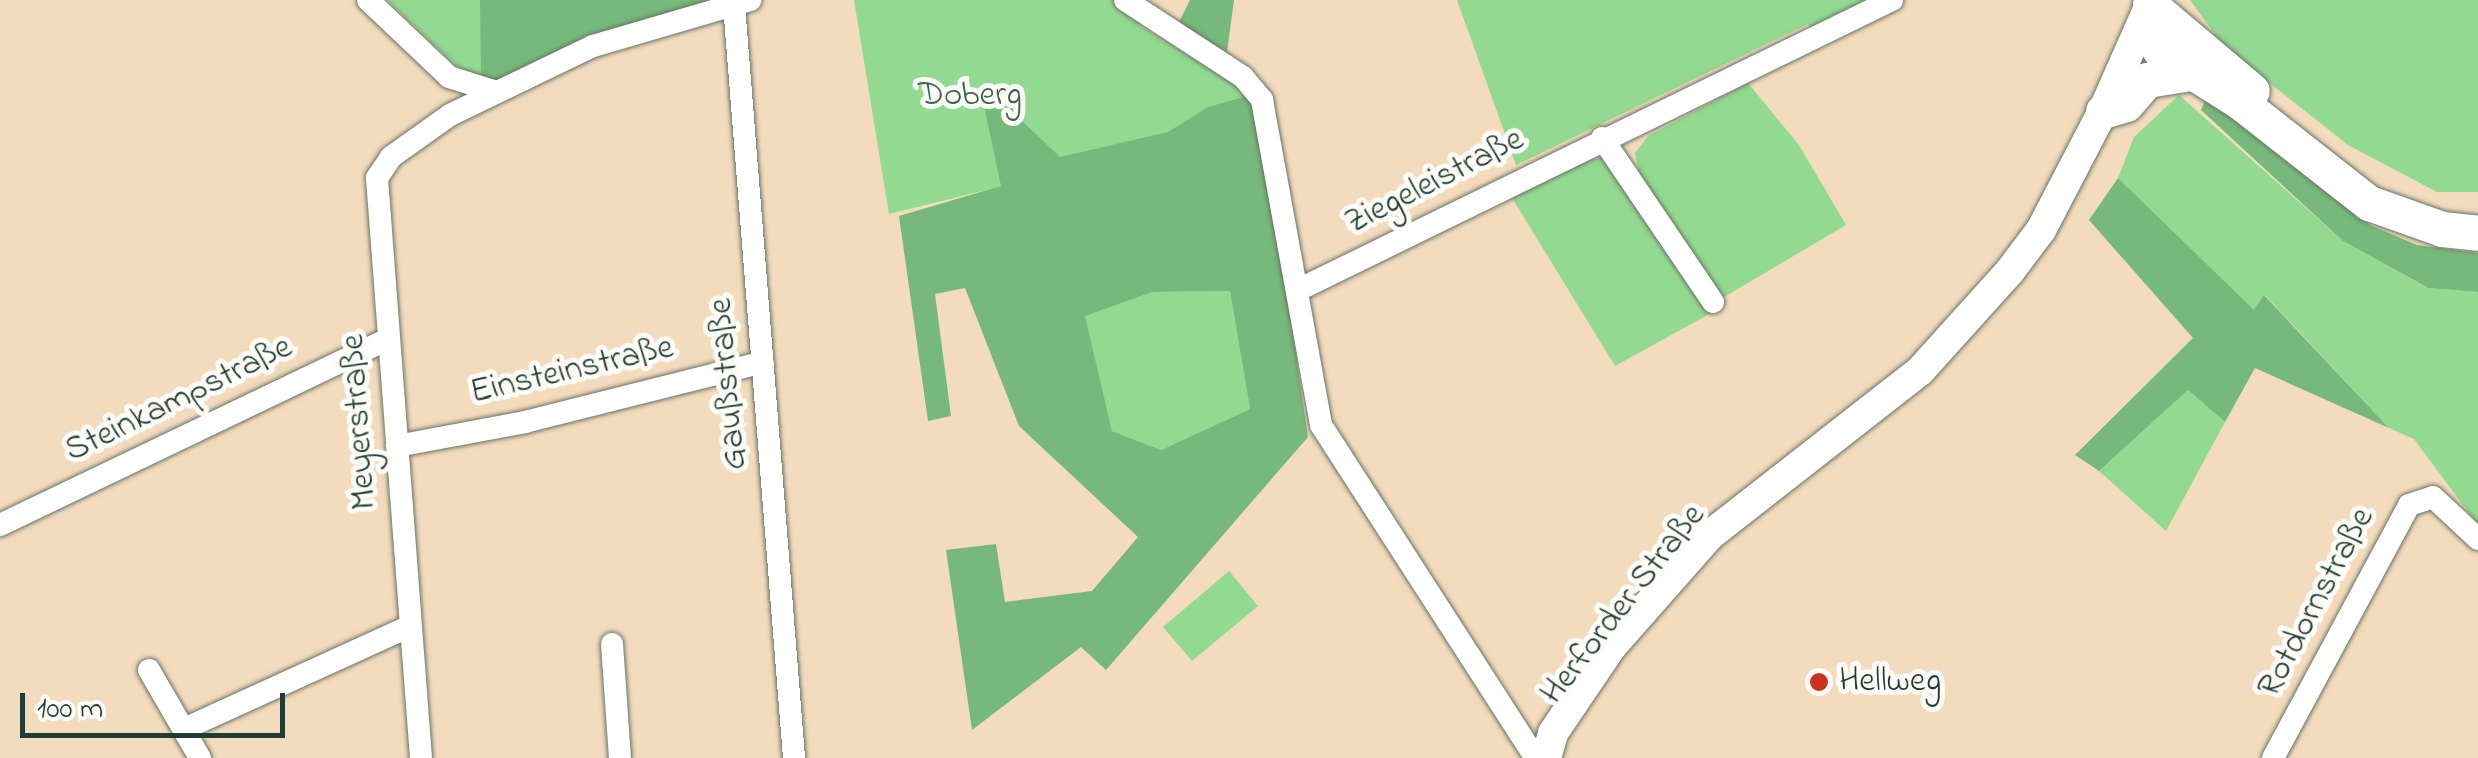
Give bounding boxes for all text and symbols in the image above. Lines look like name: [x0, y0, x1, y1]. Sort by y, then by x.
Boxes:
park label: Doberg: [918, 75, 1022, 117]
street label: Ziegeleistraße: [1339, 119, 1531, 245]
street label: Gaußstraße: [701, 296, 757, 472]
street label: Steinkampstraße: [59, 327, 299, 473]
street label: Einsteinstraße: [466, 327, 678, 415]
street label: Meyerstraße: [333, 333, 387, 511]
street label: Herforder Straße: [1533, 496, 1715, 714]
street label: Rotdornstraße: [2249, 501, 2385, 705]
place label: Hellweg: [1839, 661, 1941, 703]
marker: Hellweg: [1808, 671, 1830, 693]
scale bar: [25, 673, 290, 735]
text: 100 m: [37, 688, 103, 732]

